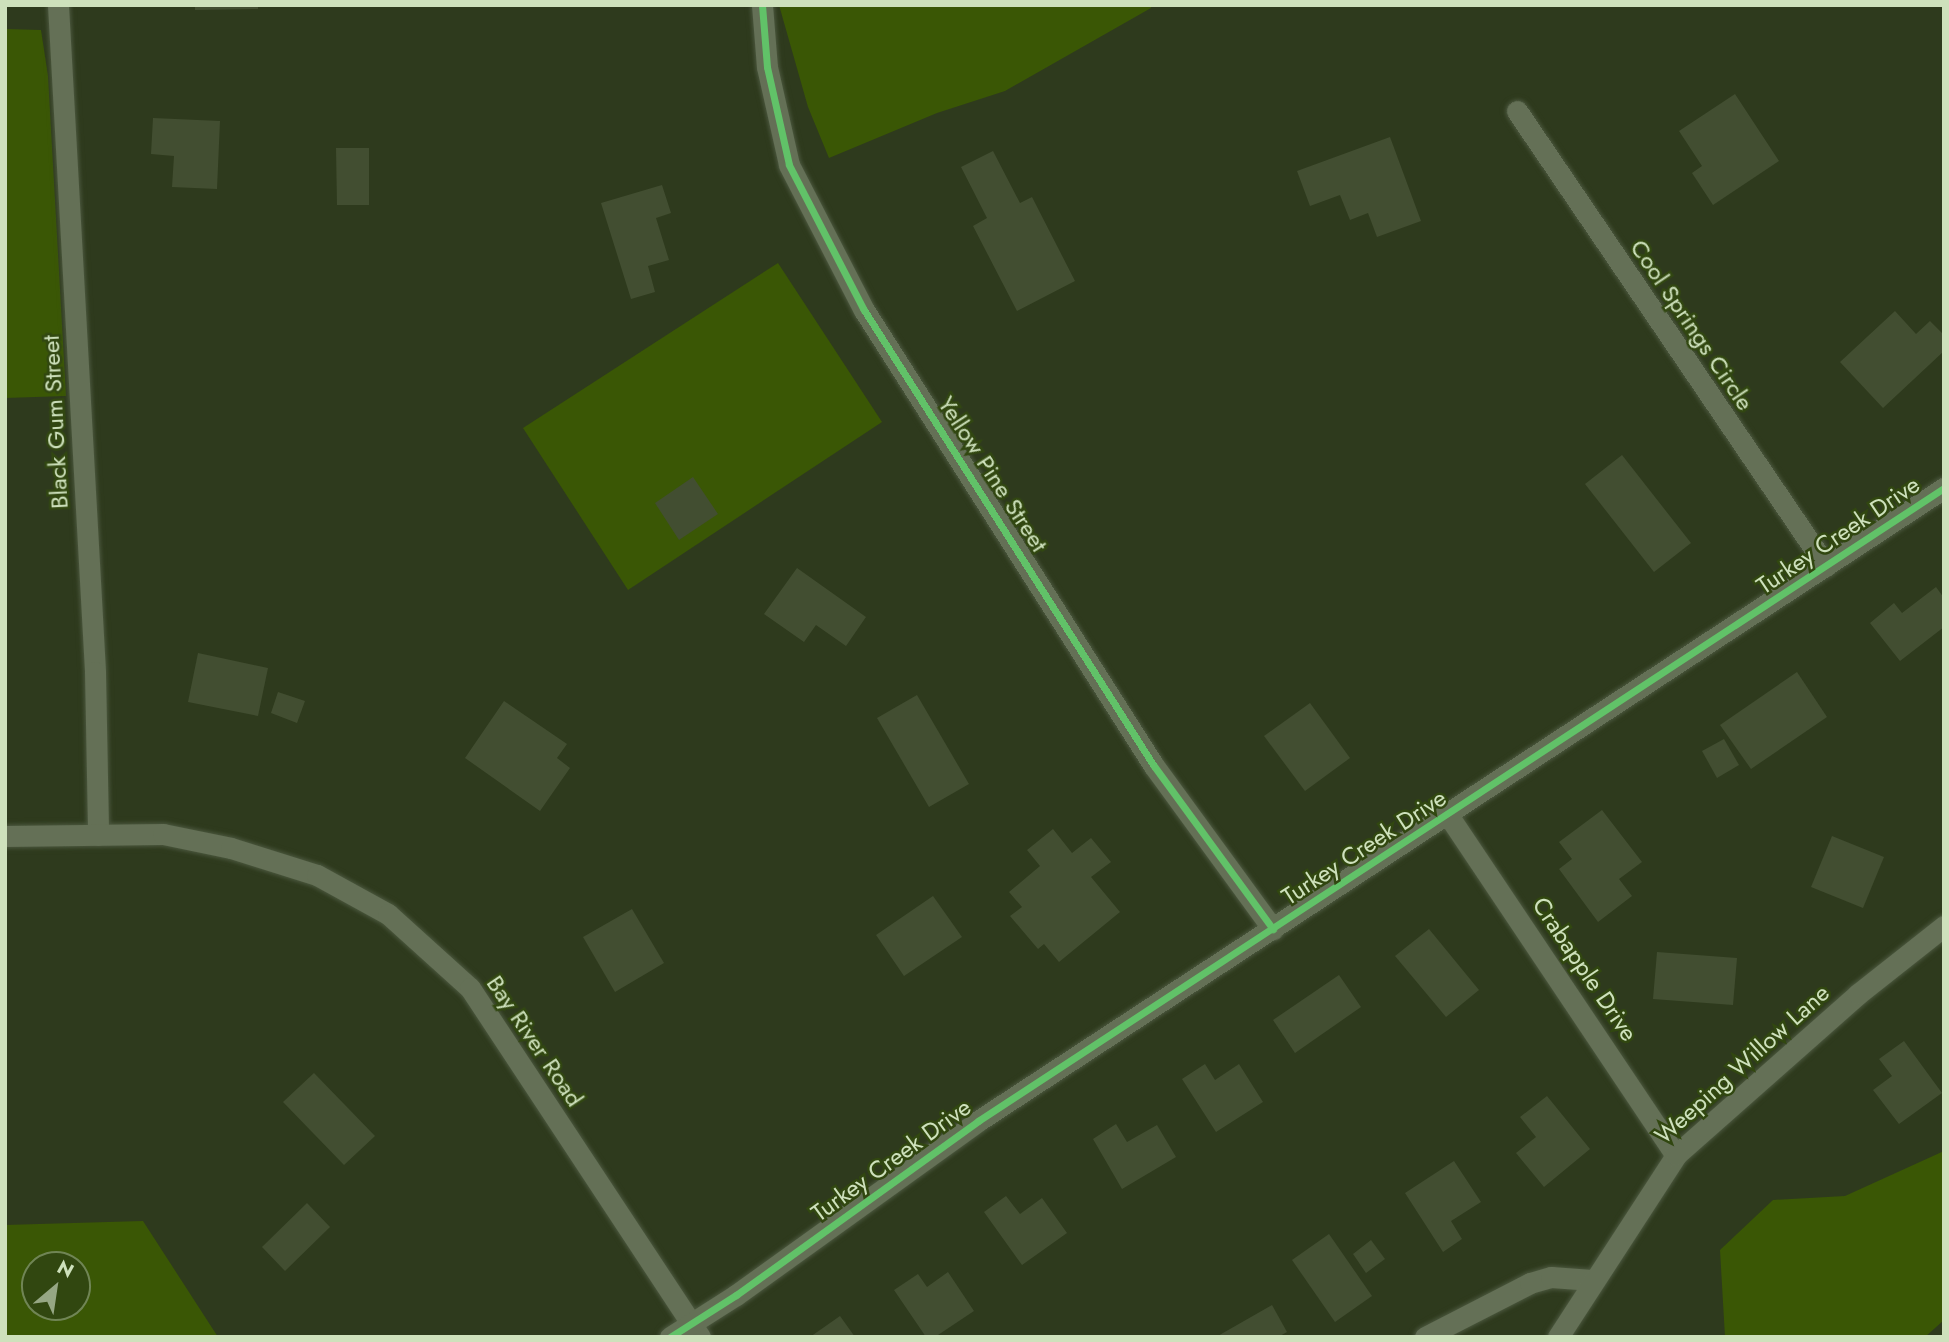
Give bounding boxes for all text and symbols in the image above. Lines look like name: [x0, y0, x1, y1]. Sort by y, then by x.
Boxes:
street label: Cool Springs Circle: [1624, 234, 1760, 416]
street label: Black Gum Street: [36, 334, 74, 510]
street label: Yellow Pine Street: [932, 391, 1054, 557]
street label: Turkey Creek Drive: [1751, 470, 1925, 600]
street label: Turkey Creek Drive: [1276, 783, 1452, 911]
street label: Crabapple Drive: [1526, 892, 1644, 1046]
street label: Bay River Road: [481, 970, 589, 1112]
street label: Weeping Willow Lane: [1649, 978, 1835, 1150]
street label: Turkey Creek Drive: [806, 1092, 976, 1228]
north arrow: [21, 1251, 91, 1321]
text: N: [52, 1253, 79, 1284]

